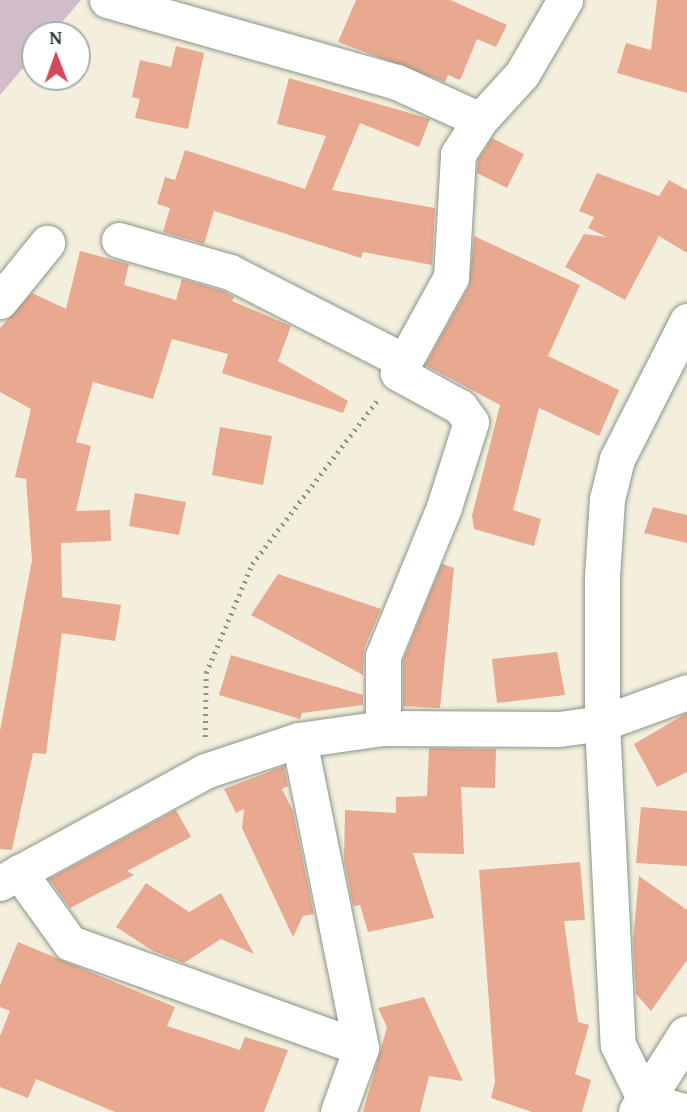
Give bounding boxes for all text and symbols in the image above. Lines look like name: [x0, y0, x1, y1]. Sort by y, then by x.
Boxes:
north arrow: [21, 21, 91, 91]
text: N: [49, 23, 62, 51]

